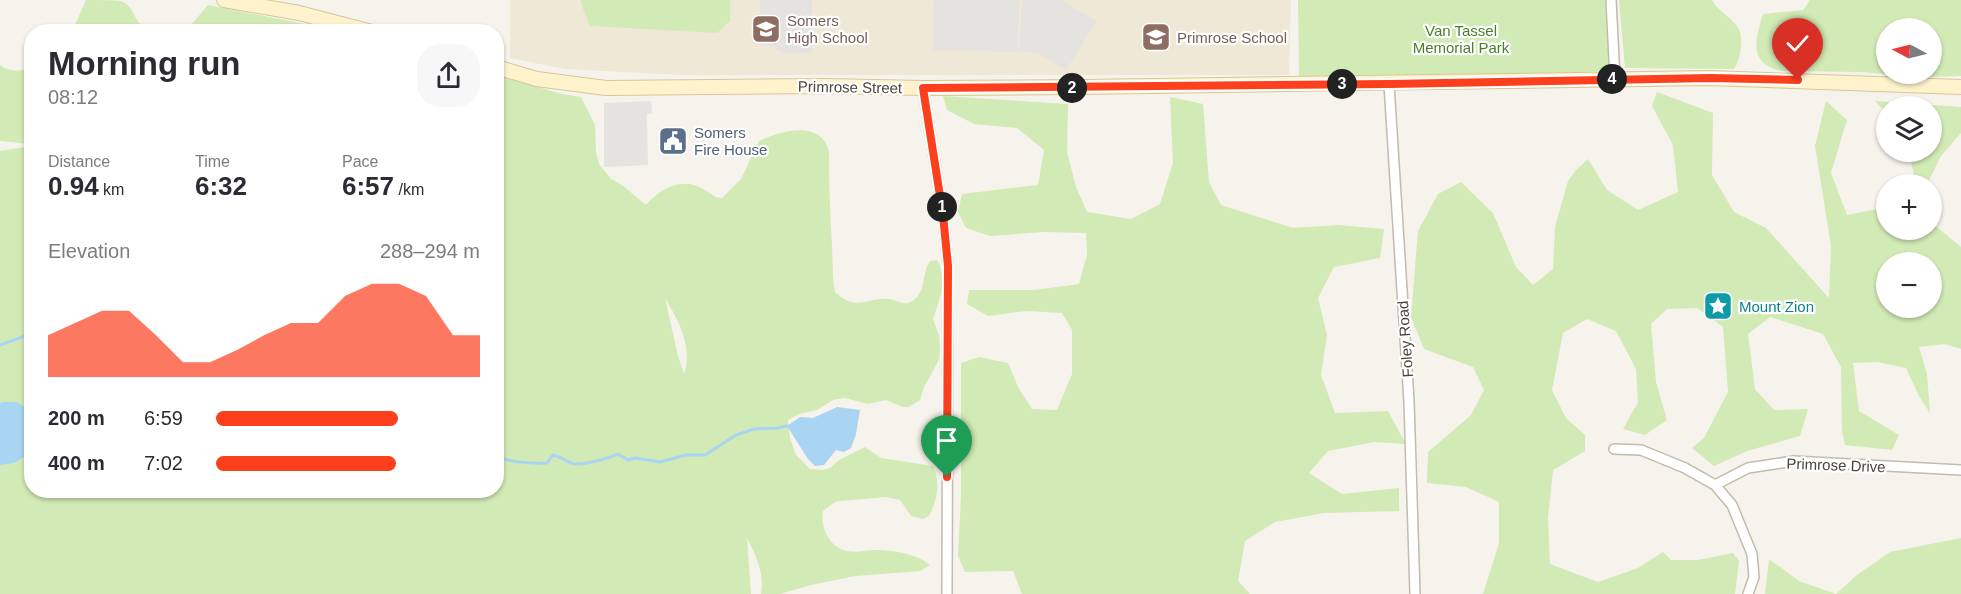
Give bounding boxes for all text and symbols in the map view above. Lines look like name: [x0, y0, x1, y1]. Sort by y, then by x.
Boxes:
place label: Somers High School: [787, 12, 868, 46]
school or university icon: Somers High School: [750, 13, 782, 45]
pin: [1772, 18, 1823, 80]
north arrow: [1876, 18, 1942, 84]
map controls: [1876, 18, 1942, 318]
school or university icon: Primrose School: [1140, 21, 1172, 53]
park label: Van Tassel Memorial Park: [1413, 22, 1510, 56]
icon: check: [1781, 27, 1814, 60]
place label: Primrose School: [1177, 29, 1287, 46]
button: share: [417, 44, 480, 107]
text: Morning run: [48, 45, 240, 82]
pin: 4: [1597, 64, 1627, 94]
pin: 3: [1327, 69, 1357, 99]
text: 4: [1608, 70, 1616, 87]
pin: 2: [1057, 73, 1087, 103]
text: 3: [1338, 75, 1346, 92]
street label: Primrose Street: [798, 78, 903, 96]
text: 2: [1068, 79, 1076, 96]
text: 08:12: [48, 86, 98, 108]
button: layers: [1876, 96, 1942, 162]
place label: Somers Fire House: [694, 124, 767, 158]
public building icon: Somers Fire House: [657, 125, 689, 157]
text: Distance: [48, 153, 110, 170]
text: Time: [195, 153, 230, 170]
text: Pace: [342, 153, 378, 170]
text: 0.94: [48, 171, 99, 201]
text: 6:32: [195, 171, 247, 201]
text: 6:57: [342, 171, 394, 201]
button: +: [1876, 174, 1942, 240]
text: km: [99, 181, 124, 198]
text: /km: [394, 181, 424, 198]
pin: 1: [927, 192, 957, 222]
text: 1: [938, 198, 946, 215]
text: Elevation: [48, 240, 130, 262]
text: 288–294 m: [380, 240, 480, 262]
button: −: [1876, 252, 1942, 318]
place icon: Mount Zion: [1702, 290, 1734, 322]
place label: Mount Zion: [1739, 298, 1814, 315]
street label: Foley Road: [1394, 300, 1416, 378]
text: 200 m: [48, 407, 105, 429]
text: 6:59: [144, 407, 183, 429]
pin: [921, 415, 972, 477]
icon: arrive: [930, 424, 963, 457]
text: 400 m: [48, 452, 105, 474]
text: 7:02: [144, 452, 183, 474]
street label: Primrose Drive: [1786, 455, 1886, 475]

